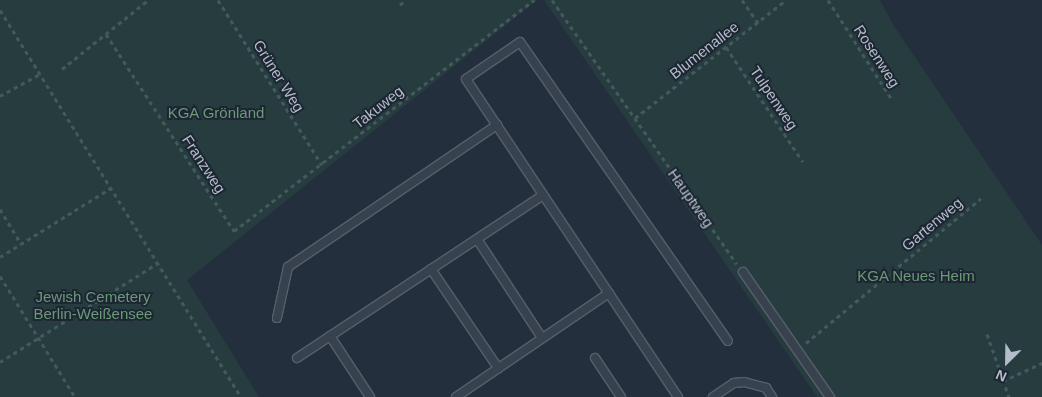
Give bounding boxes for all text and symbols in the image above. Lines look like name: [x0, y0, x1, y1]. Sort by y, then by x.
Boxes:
street label: Blumenallee: [666, 17, 742, 83]
street label: Rosenweg: [850, 21, 904, 91]
street label: Grüner Weg: [250, 37, 308, 115]
street label: Tulpenweg: [746, 63, 802, 133]
street label: Takuweg: [349, 82, 407, 132]
park label: KGA Grönland: [167, 104, 265, 122]
street label: Franzweg: [179, 131, 229, 197]
street label: Hauptweg: [664, 165, 718, 231]
street label: Gartenweg: [898, 194, 966, 254]
park label: KGA Neues Heim: [857, 267, 975, 285]
park label: Jewish Cemetery Berlin-Weißensee: [34, 287, 152, 322]
north arrow: [982, 337, 1032, 387]
text: N: [993, 366, 1009, 385]

